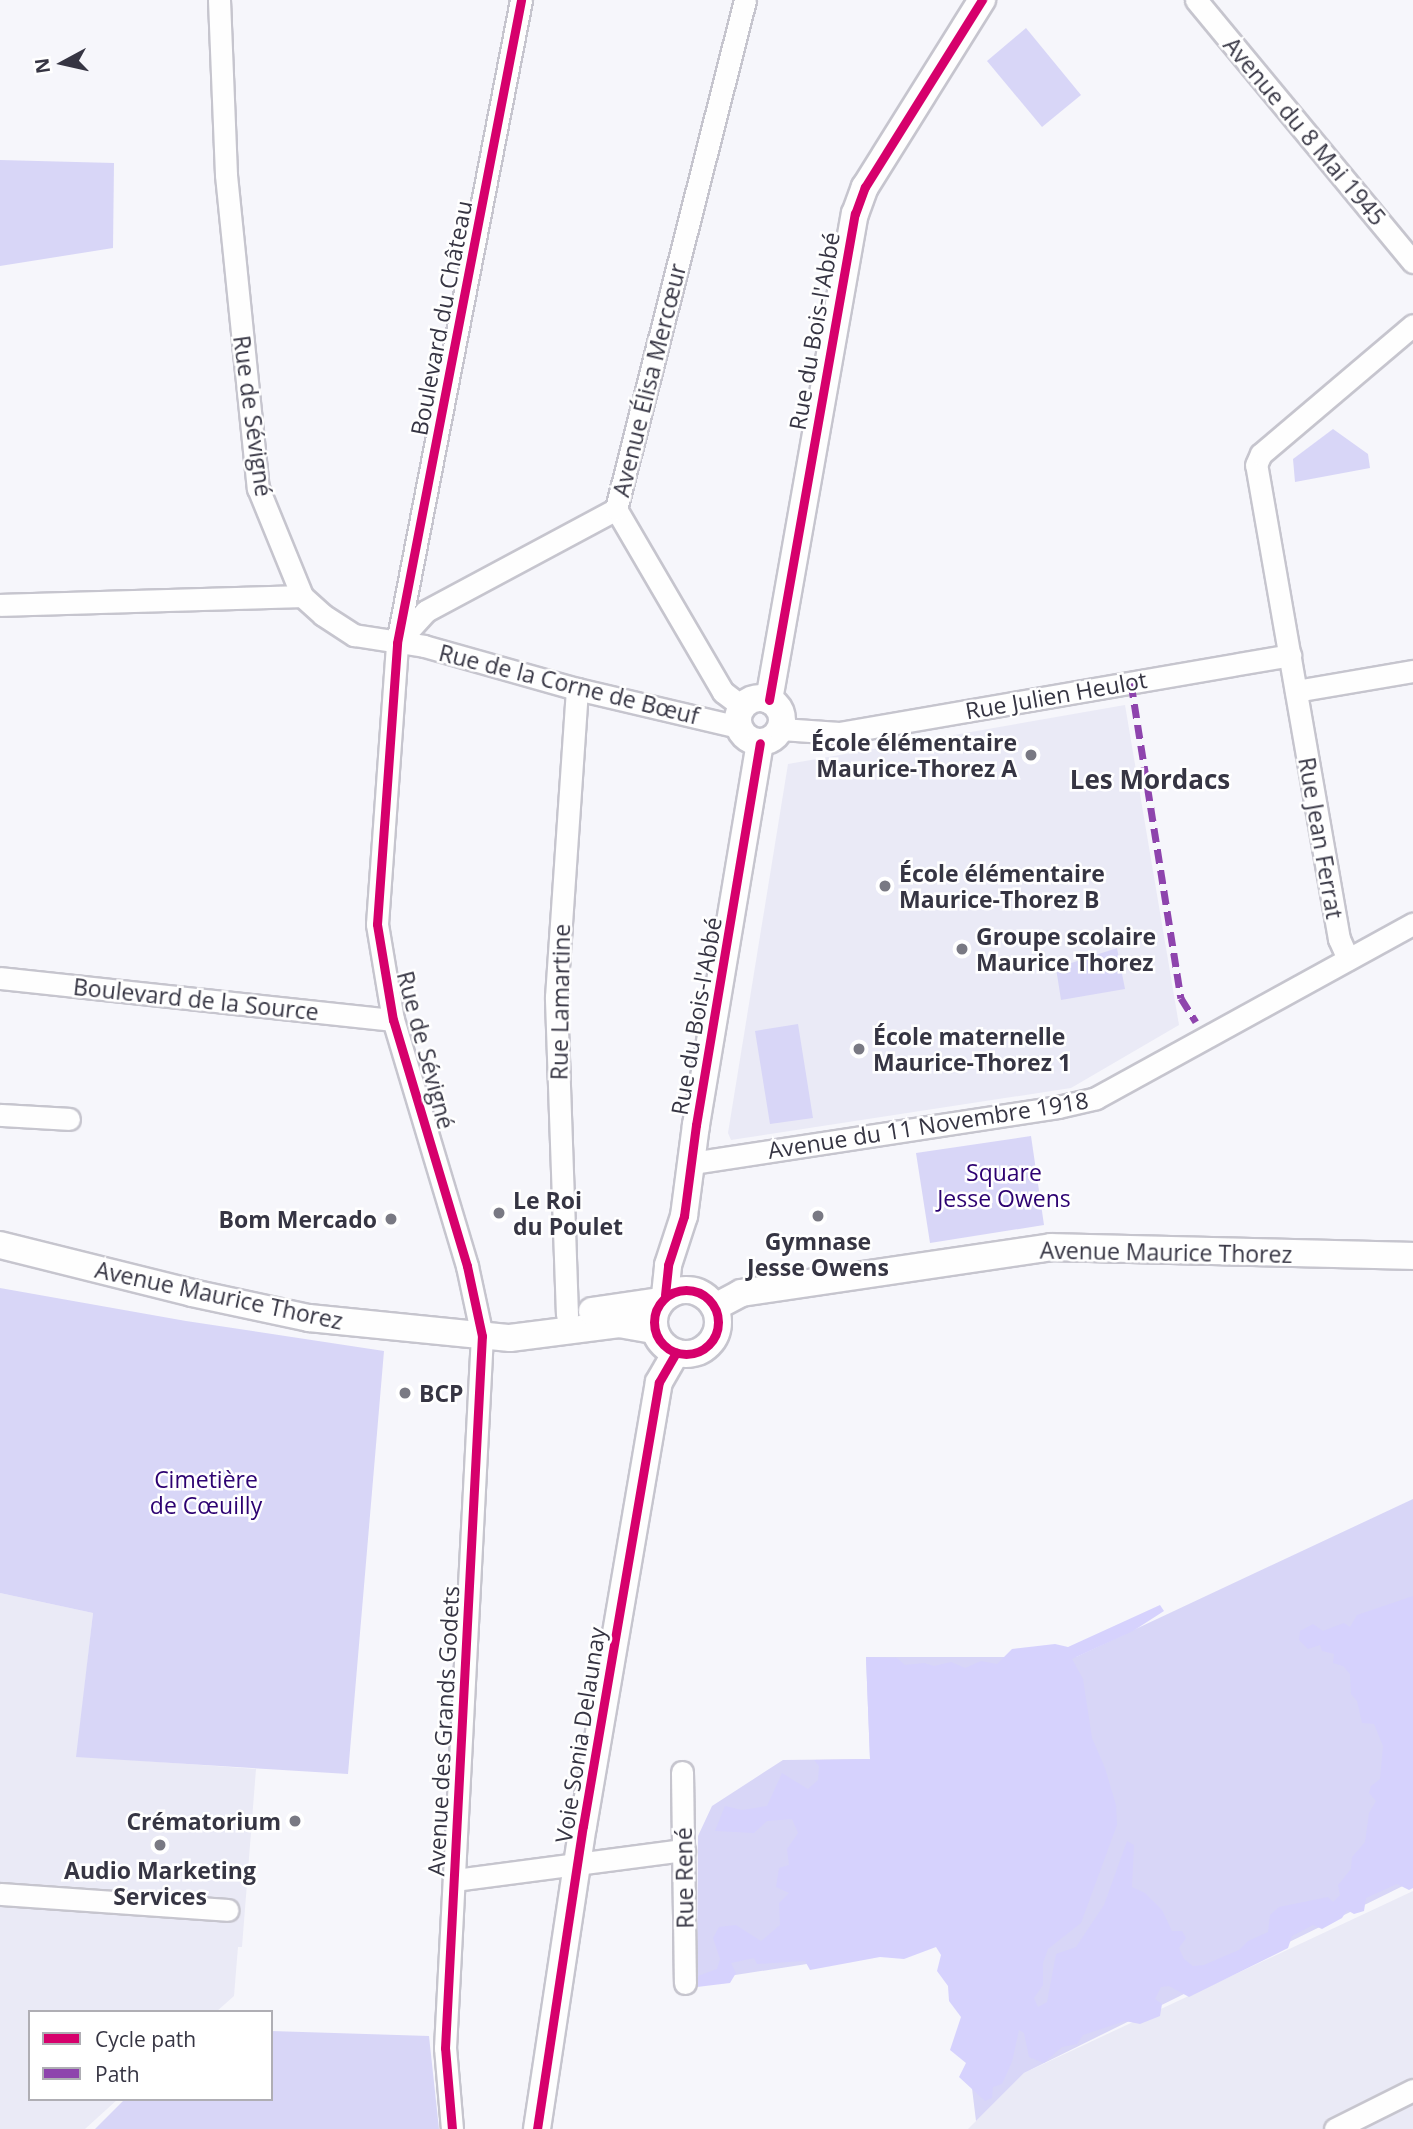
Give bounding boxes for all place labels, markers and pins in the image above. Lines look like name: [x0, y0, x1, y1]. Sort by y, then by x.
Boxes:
place label: École élémentaire Maurice-Thorez A: [811, 728, 1017, 782]
marker: École élémentaire Maurice-Thorez A: [1023, 747, 1039, 763]
place label: École élémentaire Maurice-Thorez B: [899, 859, 1105, 913]
marker: École élémentaire Maurice-Thorez B: [877, 878, 893, 894]
place label: Groupe scolaire Maurice Thorez: [976, 922, 1156, 976]
marker: Groupe scolaire Maurice Thorez: [954, 941, 970, 957]
place label: École maternelle Maurice-Thorez 1: [873, 1022, 1071, 1076]
marker: École maternelle Maurice-Thorez 1: [851, 1041, 867, 1057]
place label: Le Roi du Poulet: [513, 1186, 623, 1240]
place label: Bom Mercado: [219, 1205, 377, 1233]
marker: Le Roi du Poulet: [491, 1205, 507, 1221]
marker: Gymnase Jesse Owens: [810, 1208, 826, 1224]
marker: Bom Mercado: [383, 1211, 399, 1227]
place label: Gymnase Jesse Owens: [747, 1227, 889, 1281]
place label: BCP: [419, 1379, 464, 1407]
marker: BCP: [397, 1385, 413, 1401]
place label: Crématorium: [126, 1807, 281, 1835]
marker: Crématorium: [287, 1813, 303, 1829]
marker: Audio Marketing Services: [152, 1837, 168, 1853]
place label: Audio Marketing Services: [64, 1856, 256, 1910]

